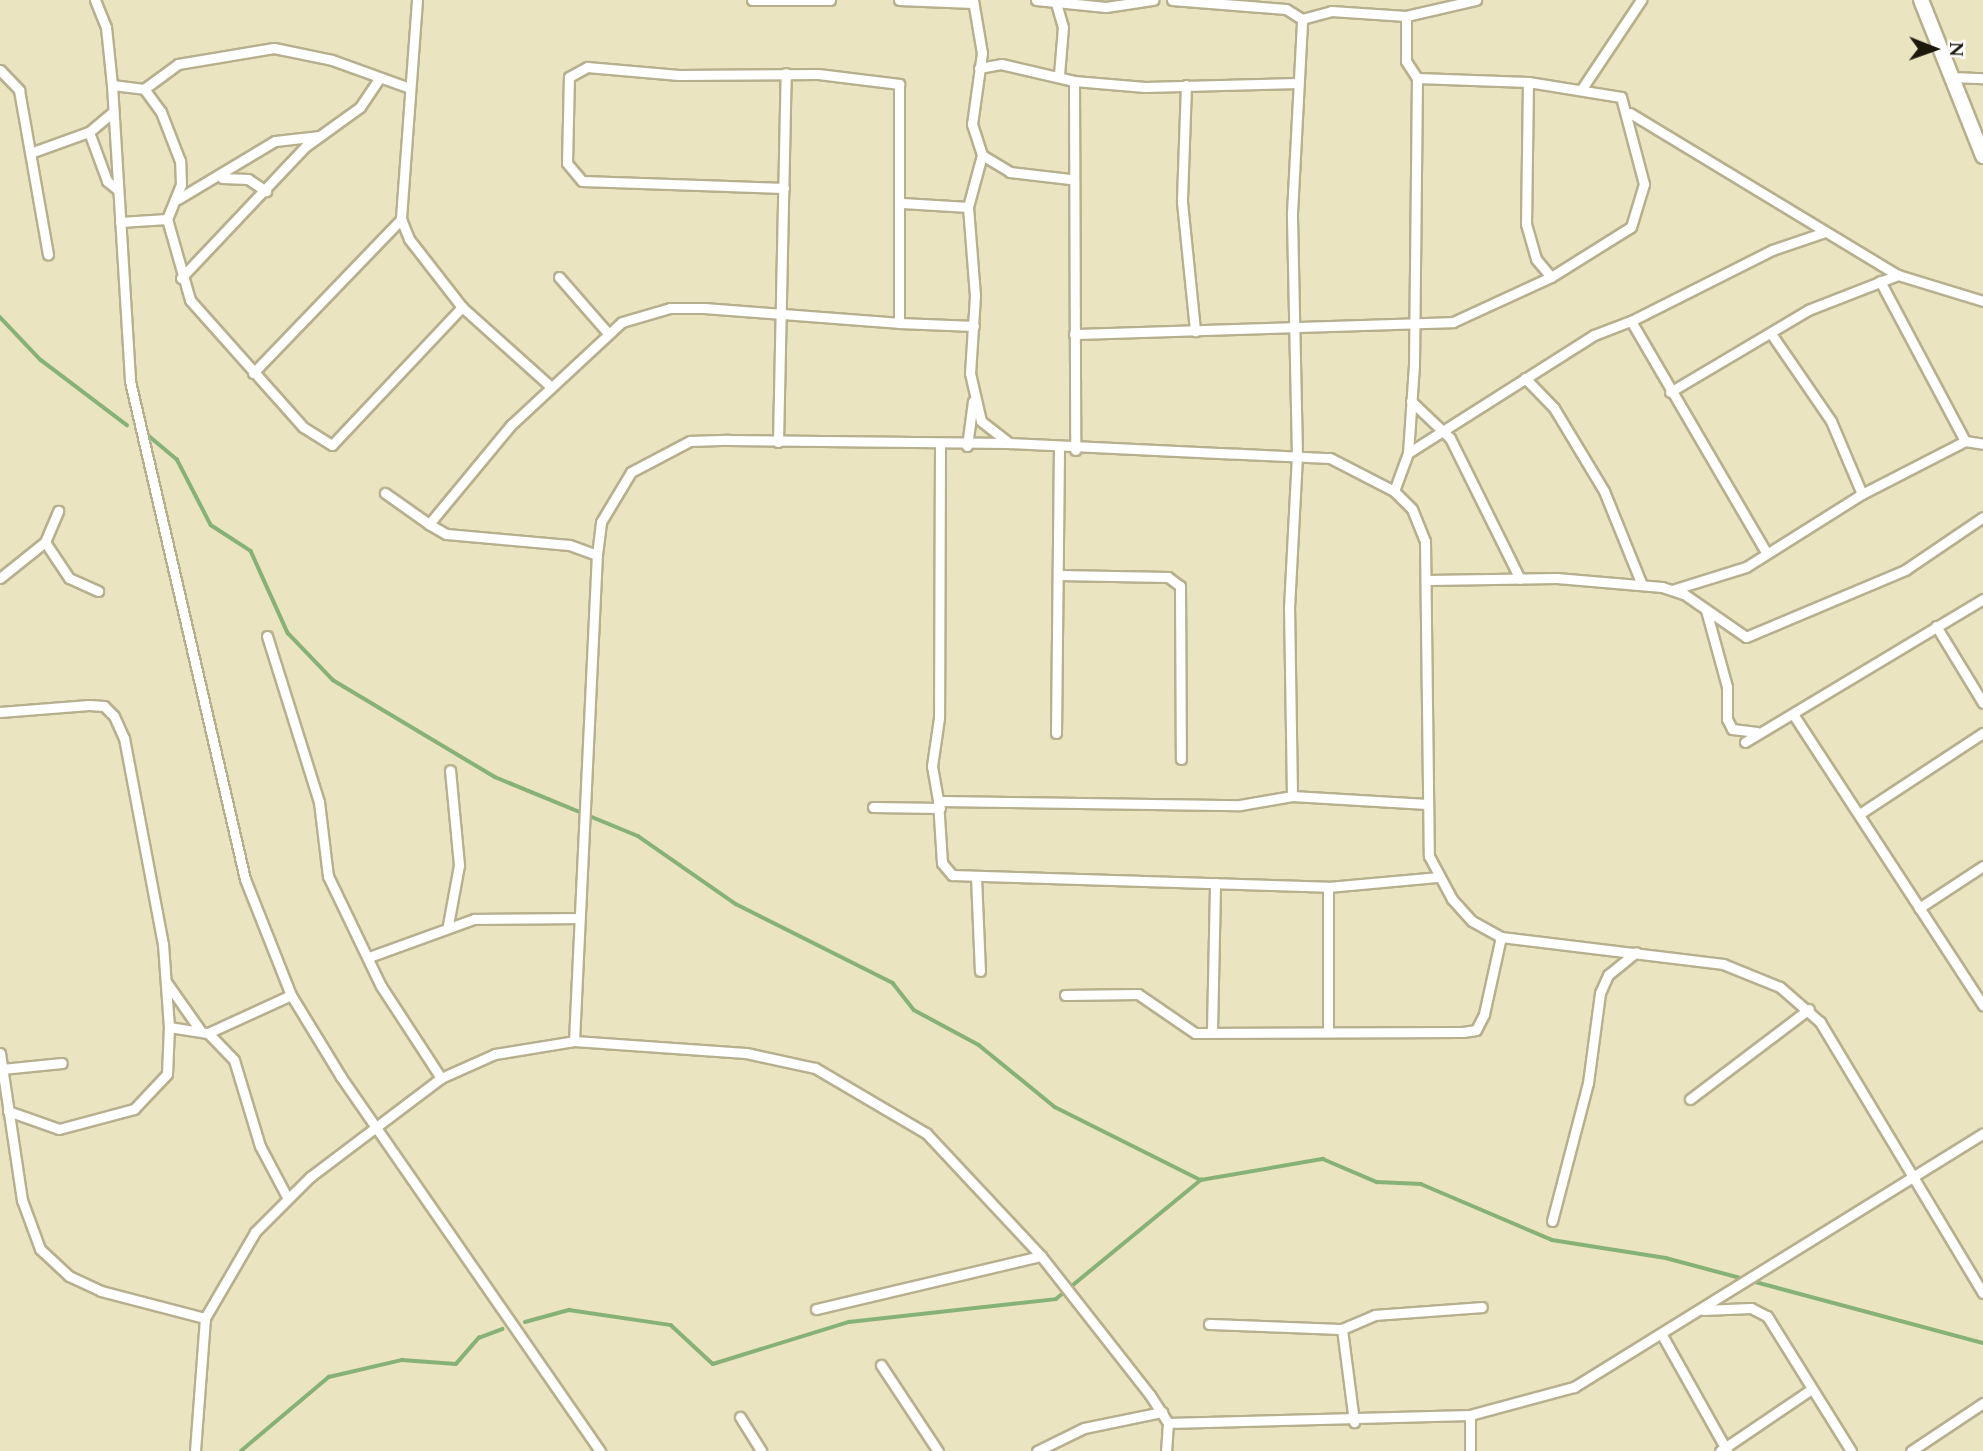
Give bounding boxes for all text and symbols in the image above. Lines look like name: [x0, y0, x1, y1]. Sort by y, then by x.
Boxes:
north arrow: [1899, 14, 1969, 84]
text: N: [1941, 41, 1970, 57]

